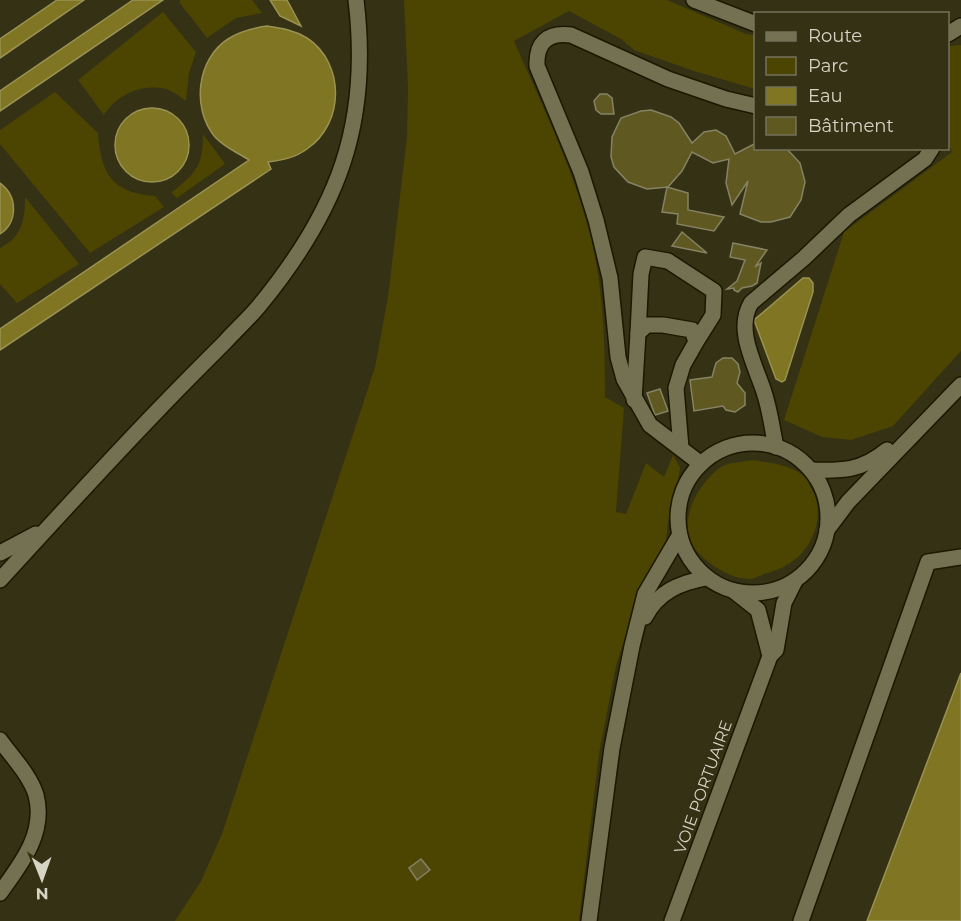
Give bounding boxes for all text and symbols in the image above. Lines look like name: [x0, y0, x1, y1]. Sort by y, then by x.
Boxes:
legend: [754, 12, 949, 150]
text: Route: [808, 25, 862, 47]
text: Parc: [808, 55, 848, 77]
text: Eau: [808, 85, 843, 107]
text: Bâtiment: [808, 115, 894, 137]
street label: VOIE PORTUAIRE: [670, 718, 736, 856]
north arrow: [12, 849, 72, 909]
text: N: [36, 884, 49, 903]

